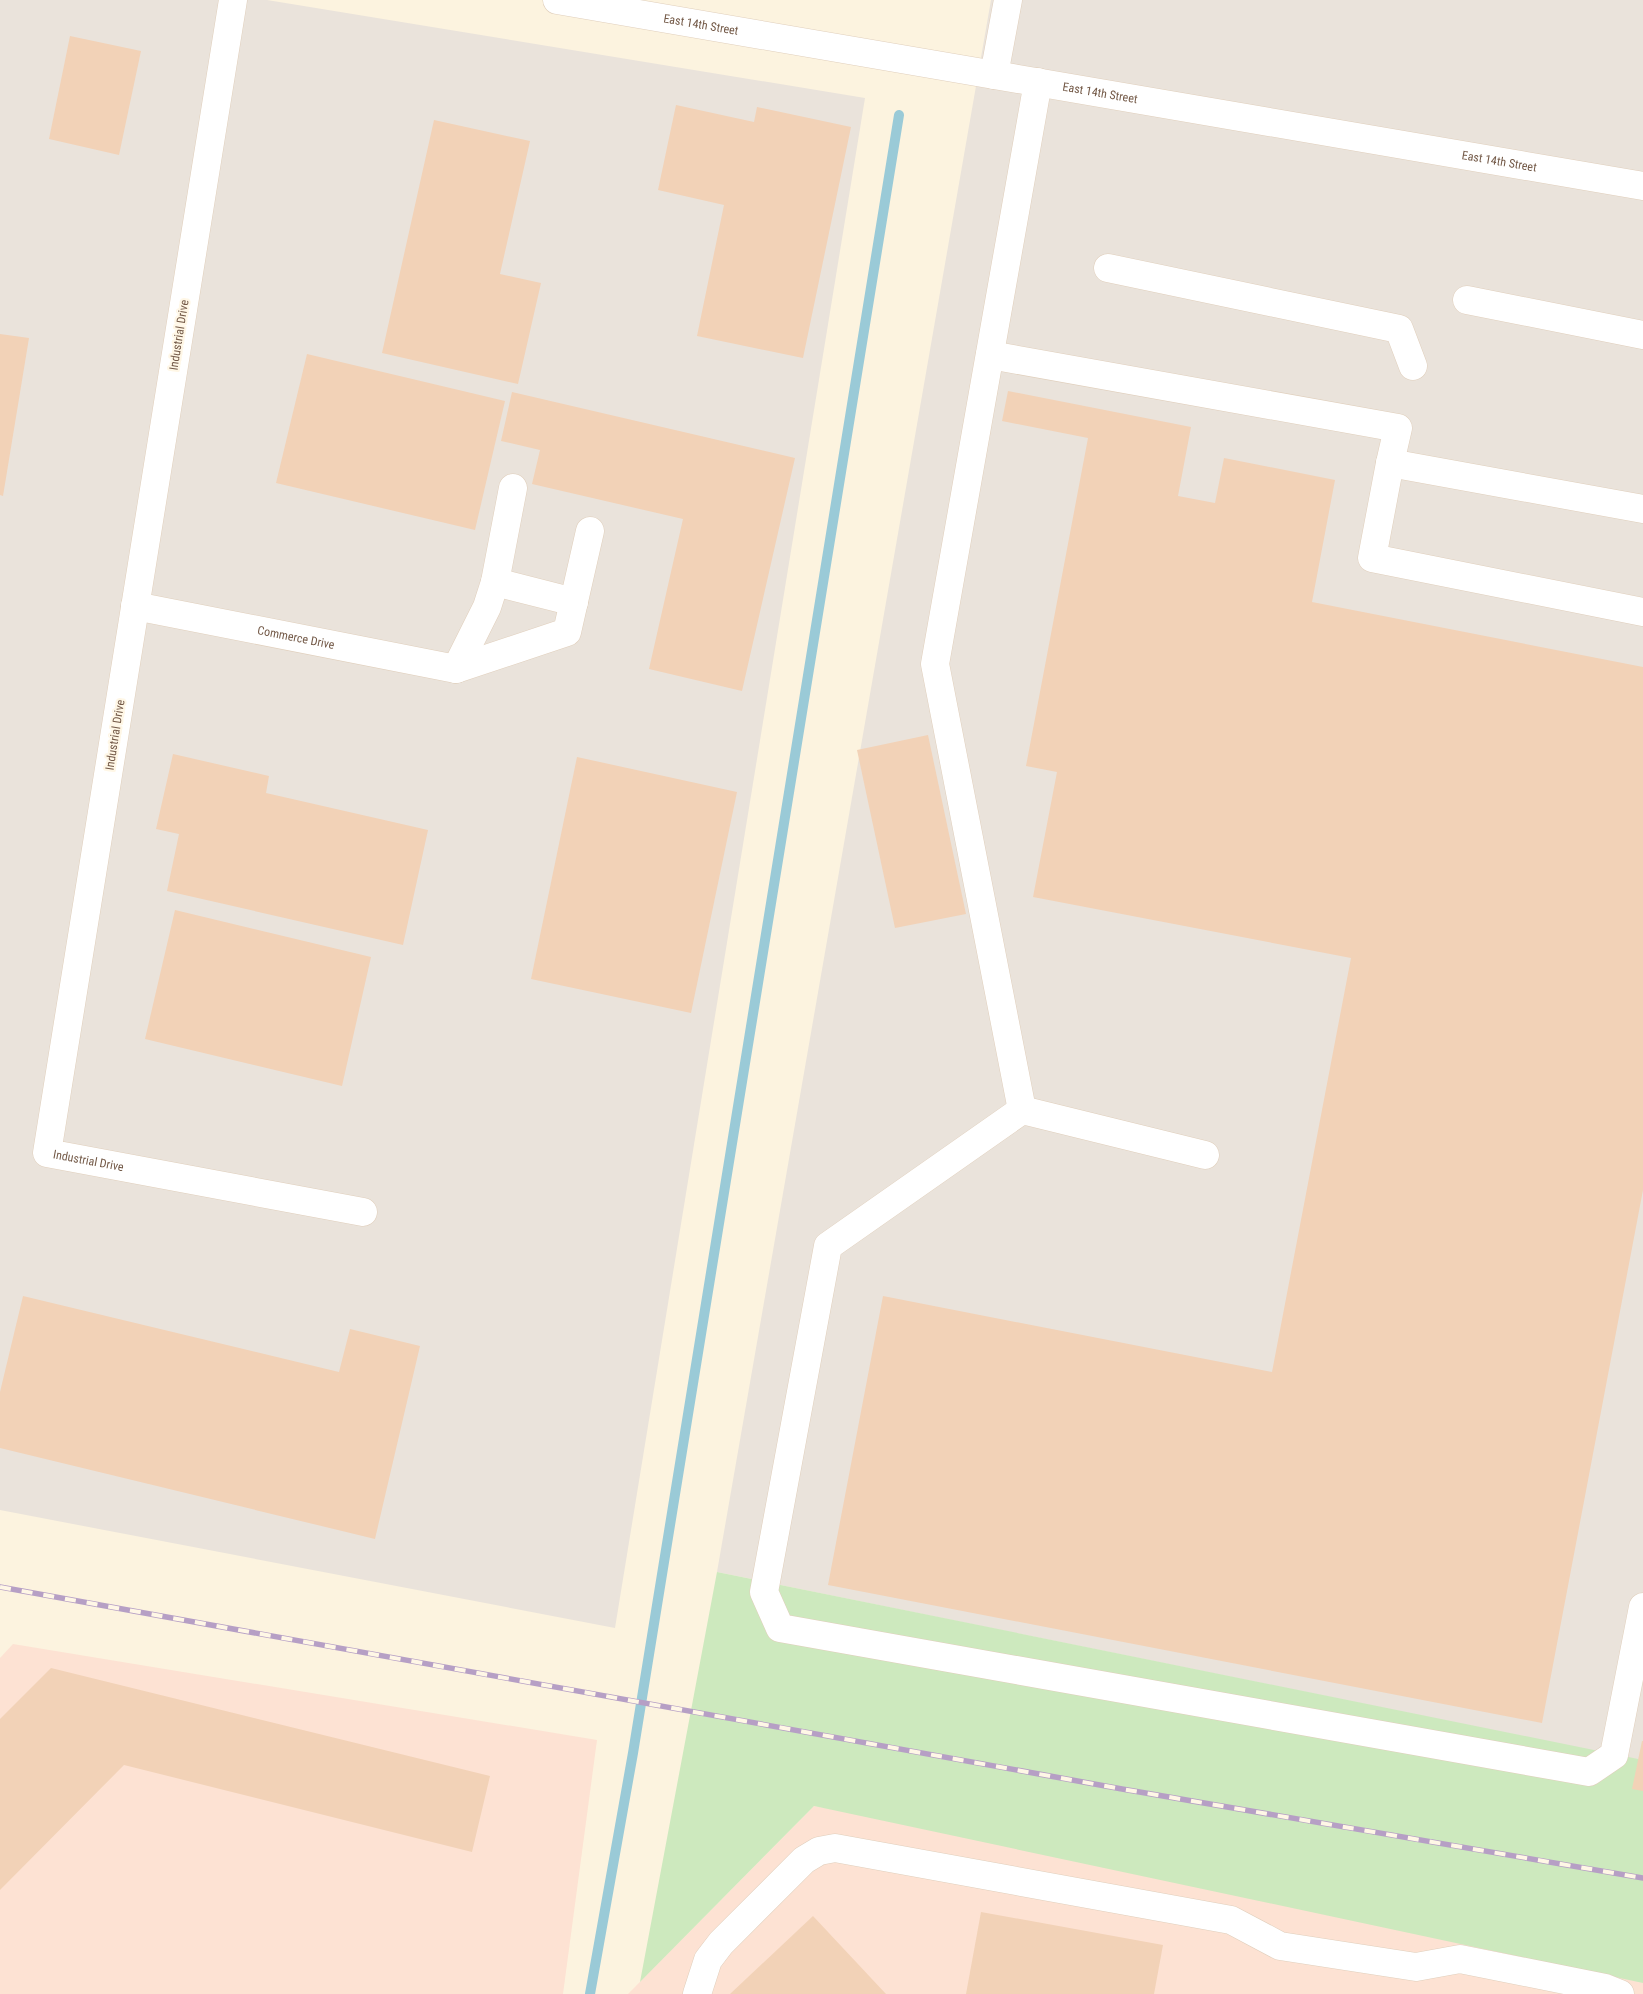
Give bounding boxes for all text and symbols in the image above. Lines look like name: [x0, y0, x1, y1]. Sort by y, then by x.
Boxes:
street label: East 14th Street: [662, 11, 740, 38]
street label: East 14th Street: [1062, 80, 1139, 106]
street label: East 14th Street: [1461, 148, 1538, 175]
street label: Industrial Drive: [167, 298, 192, 371]
street label: Commerce Drive: [256, 623, 336, 652]
street label: Industrial Drive: [103, 698, 128, 771]
street label: Industrial Drive: [52, 1147, 125, 1174]

